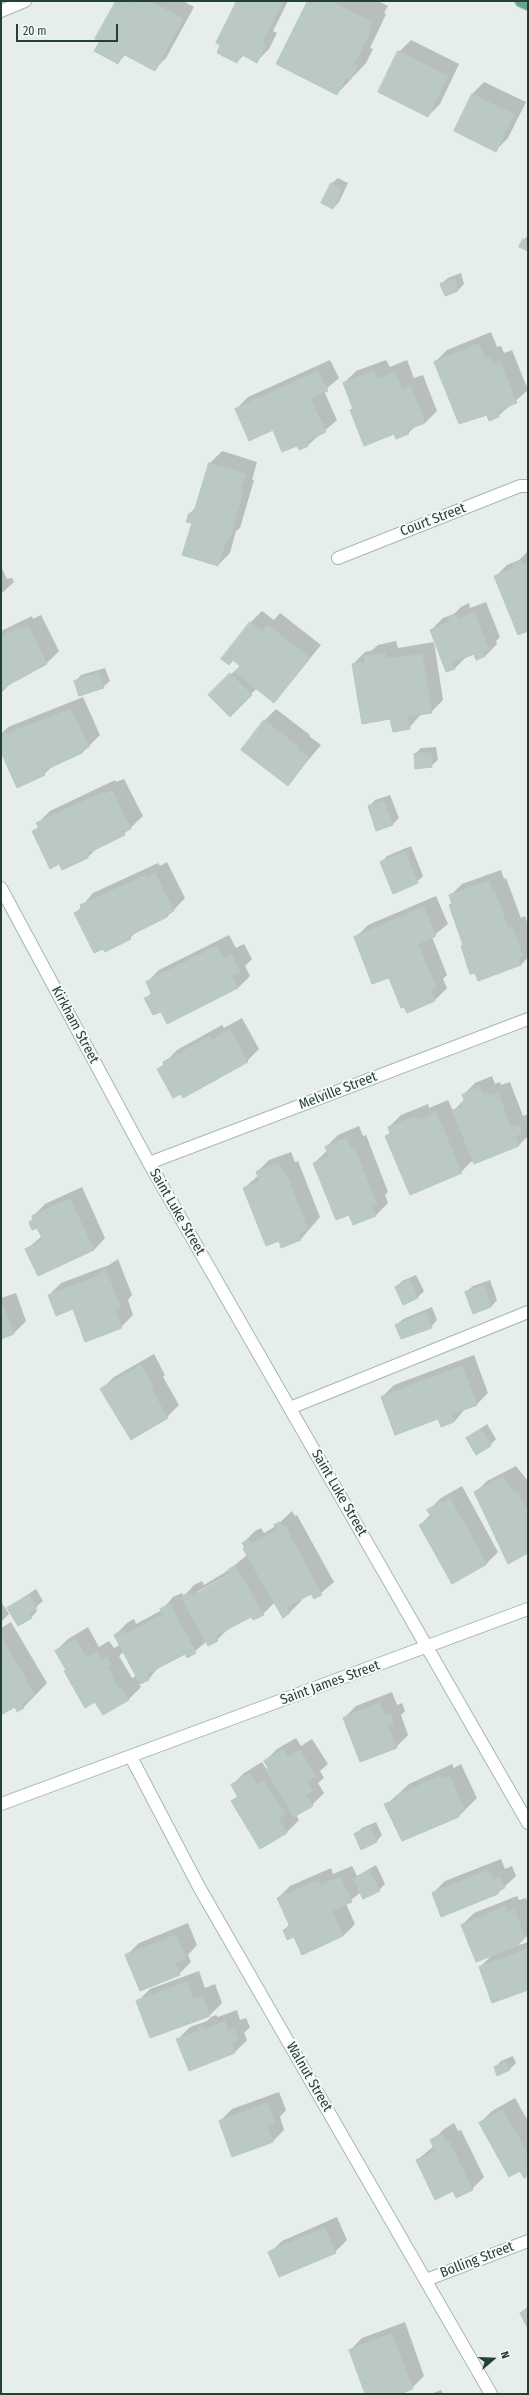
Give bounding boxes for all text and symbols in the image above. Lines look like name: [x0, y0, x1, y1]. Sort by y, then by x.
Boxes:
scale bar: [18, 16, 120, 42]
text: 20 m: [23, 24, 47, 38]
street label: Court Street: [398, 500, 468, 540]
street label: Kirkham Street: [48, 984, 102, 1066]
street label: Melville Street: [297, 1068, 379, 1114]
street label: Saint Luke Street: [145, 1166, 209, 1258]
street label: Saint Luke Street: [307, 1447, 371, 1539]
street label: Saint James Street: [278, 1657, 382, 1709]
street label: Walnut Street: [282, 2039, 336, 2115]
street label: Bolling Street: [438, 2238, 516, 2282]
north arrow: [473, 2339, 513, 2379]
text: N: [498, 2350, 512, 2360]

